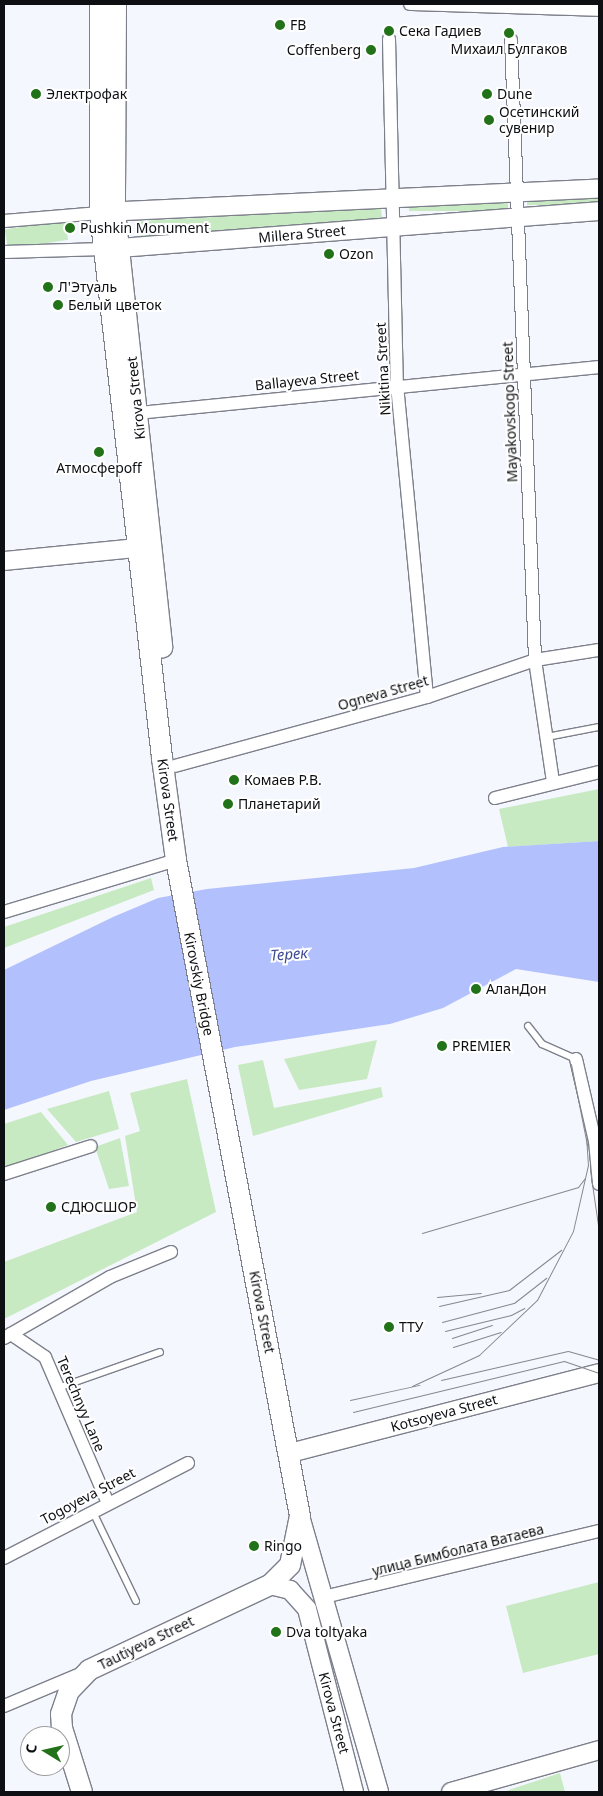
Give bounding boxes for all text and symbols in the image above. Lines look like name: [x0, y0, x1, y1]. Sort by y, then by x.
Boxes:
place label: FB: [290, 17, 306, 33]
marker: FB: [274, 19, 286, 31]
place label: Сека Гадиев: [399, 23, 481, 39]
marker: Сека Гадиев: [383, 25, 395, 37]
marker: Михаил Булгаков: [503, 27, 515, 39]
place label: Михаил Булгаков: [451, 41, 567, 57]
place label: Coffenberg: [287, 42, 361, 58]
marker: Coffenberg: [365, 44, 377, 56]
place label: Электрофак: [46, 86, 127, 102]
place label: Dune: [497, 86, 532, 102]
marker: Электрофак: [30, 88, 42, 100]
marker: Dune: [481, 88, 493, 100]
place label: Осетинский сувенир: [499, 104, 580, 136]
marker: Осетинский сувенир: [483, 114, 495, 126]
place label: Pushkin Monument: [80, 220, 209, 236]
marker: Pushkin Monument: [64, 222, 76, 234]
street label: Millera Street: [258, 222, 346, 246]
place label: Ozon: [339, 246, 374, 262]
marker: Ozon: [323, 248, 335, 260]
place label: Л'Этуаль: [58, 279, 117, 295]
marker: Л'Этуаль: [42, 281, 54, 293]
place label: Белый цветок: [68, 297, 162, 313]
marker: Белый цветок: [52, 299, 64, 311]
street label: Nikitina Street: [372, 322, 394, 416]
street label: Mayakovskogo Street: [499, 341, 521, 483]
street label: Kirova Street: [123, 356, 149, 440]
street label: Ballayeva Street: [254, 366, 360, 394]
marker: Атмосферoff: [93, 446, 105, 458]
place label: Атмосферoff: [56, 460, 142, 476]
street label: Ogneva Street: [336, 672, 430, 714]
street label: Kirova Street: [154, 757, 182, 843]
place label: Комаев Р.В.: [244, 772, 322, 788]
marker: Комаев Р.В.: [228, 774, 240, 786]
place label: Планетарий: [238, 796, 321, 812]
marker: Планетарий: [222, 798, 234, 810]
street label: Kirovskiy Bridge: [181, 931, 217, 1037]
water label: Терек: [270, 944, 308, 964]
place label: АланДон: [486, 981, 547, 997]
marker: АланДон: [470, 983, 482, 995]
place label: PREMIER: [452, 1038, 511, 1054]
marker: PREMIER: [436, 1040, 448, 1052]
place label: СДЮСШОР: [61, 1199, 137, 1215]
marker: СДЮСШОР: [45, 1201, 57, 1213]
street label: Kirova Street: [246, 1269, 278, 1355]
place label: ТТУ: [399, 1319, 423, 1335]
marker: ТТУ: [383, 1321, 395, 1333]
street label: Terechnyy Lane: [53, 1354, 109, 1454]
street label: Kotsoyeva Street: [389, 1391, 499, 1435]
street label: Togoyeva Street: [38, 1464, 138, 1528]
street label: улица Бимболата Ватаева: [370, 1521, 546, 1579]
place label: Ringo: [264, 1538, 302, 1554]
marker: Ringo: [248, 1540, 260, 1552]
street label: Tautiyeva Street: [95, 1613, 197, 1673]
place label: Dva toltyaka: [286, 1624, 367, 1640]
marker: Dva toltyaka: [270, 1626, 282, 1638]
street label: Kirova Street: [315, 1670, 353, 1756]
north arrow: [20, 1726, 70, 1776]
text: С: [21, 1743, 41, 1755]

